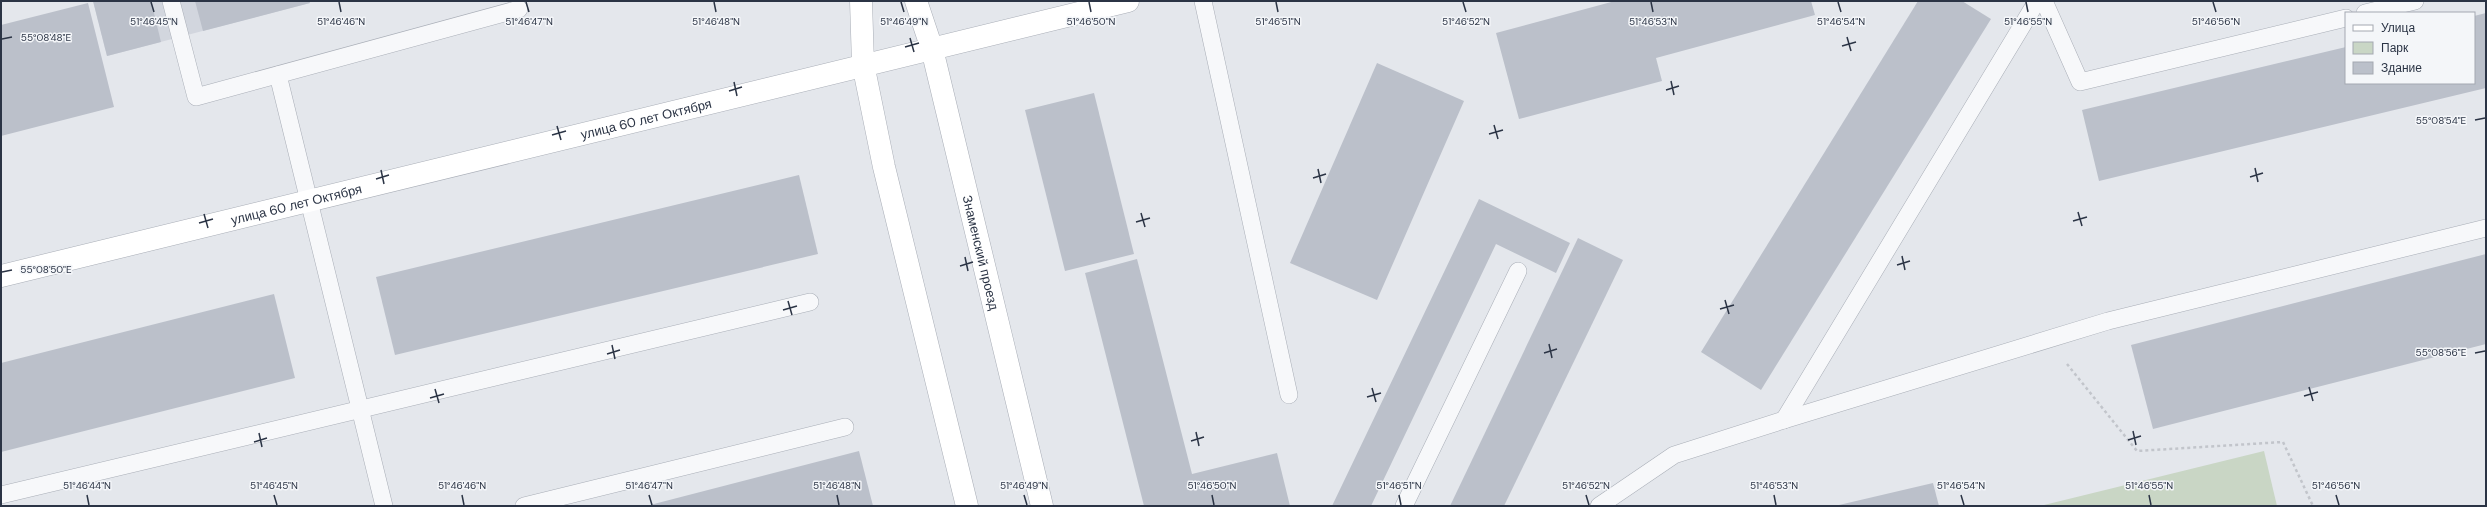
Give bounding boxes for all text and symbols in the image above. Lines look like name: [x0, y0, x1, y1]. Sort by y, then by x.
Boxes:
legend: [2345, 12, 2475, 84]
text: 51°46'45"N: [130, 15, 178, 28]
text: 51°46'46"N: [317, 15, 365, 28]
text: 51°46'47"N: [505, 15, 553, 28]
text: 51°46'48"N: [692, 15, 740, 28]
text: 51°46'49"N: [880, 15, 928, 28]
text: 51°46'50"N: [1066, 15, 1116, 28]
text: 51°46'51"N: [1255, 15, 1301, 28]
text: 51°46'52"N: [1442, 15, 1490, 28]
text: 51°46'53"N: [1629, 15, 1677, 28]
text: 51°46'54"N: [1817, 15, 1865, 28]
text: 51°46'55"N: [2004, 15, 2052, 28]
text: 51°46'56"N: [2192, 15, 2240, 28]
text: Улица: [2381, 20, 2415, 36]
text: 55°08'48"E: [21, 31, 72, 44]
text: Парк: [2381, 40, 2409, 56]
text: Здание: [2381, 60, 2422, 76]
street label: улица 60 лет Октября: [579, 94, 713, 143]
text: 55°08'54"E: [2416, 114, 2467, 127]
street label: улица 60 лет Октября: [229, 180, 364, 228]
street label: Знаменский проезд: [959, 193, 1003, 312]
text: 55°08'50"E: [20, 263, 72, 276]
text: 55°08'56"E: [2416, 346, 2467, 359]
text: 51°46'44"N: [63, 479, 111, 492]
text: 51°46'45"N: [250, 479, 298, 492]
text: 51°46'46"N: [438, 479, 486, 492]
text: 51°46'47"N: [625, 479, 673, 492]
text: 51°46'48"N: [813, 479, 861, 492]
text: 51°46'49"N: [1000, 479, 1048, 492]
text: 51°46'50"N: [1187, 479, 1237, 492]
text: 51°46'51"N: [1376, 479, 1422, 492]
text: 51°46'52"N: [1562, 479, 1610, 492]
text: 51°46'53"N: [1750, 479, 1798, 492]
text: 51°46'54"N: [1937, 479, 1985, 492]
text: 51°46'55"N: [2125, 479, 2173, 492]
text: 51°46'56"N: [2312, 479, 2360, 492]

